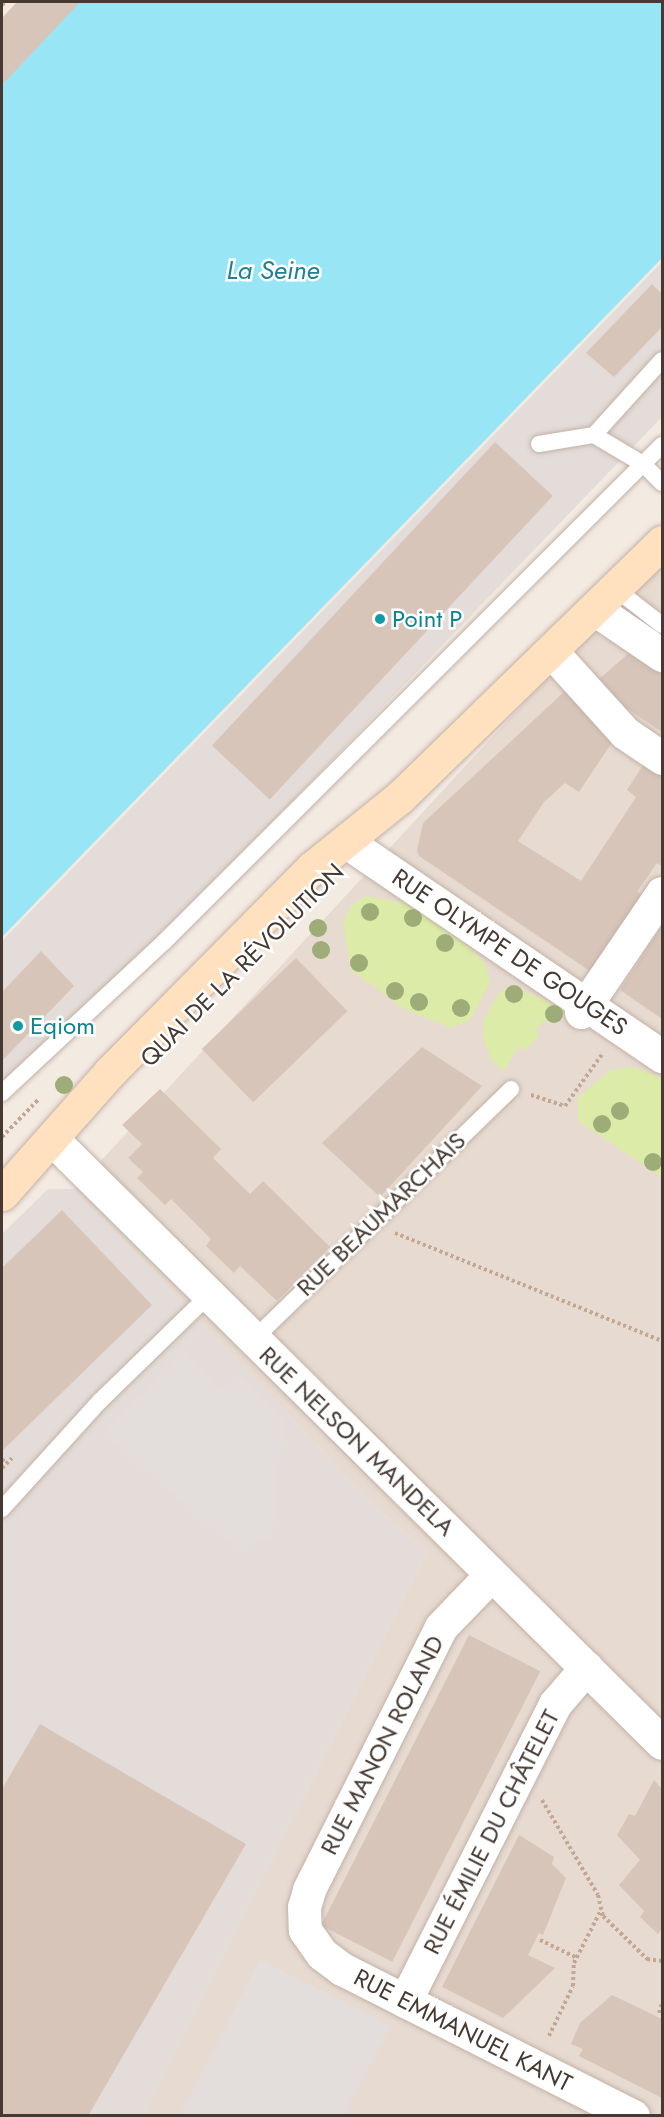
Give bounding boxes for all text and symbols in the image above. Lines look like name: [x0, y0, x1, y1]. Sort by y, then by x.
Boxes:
water label: La Seine: [226, 255, 320, 287]
place label: Point P: [392, 605, 462, 633]
marker: Point P: [373, 612, 387, 626]
street label: QUAI DE LA RÉVOLUTION: [134, 857, 350, 1073]
street label: RUE OLYMPE DE GOUGES: [387, 862, 633, 1042]
place label: Eqiom: [30, 1012, 95, 1040]
marker: Eqiom: [11, 1019, 25, 1033]
street label: RUE BEAUMARCHAIS: [291, 1126, 471, 1302]
street label: RUE NELSON MANDELA: [253, 1340, 461, 1542]
street label: RUE MANON ROLAND: [314, 1631, 450, 1859]
street label: RUE ÉMILIE DU CHÂTELET: [417, 1705, 565, 1959]
street label: RUE EMMANUEL KANT: [349, 1963, 577, 2097]

